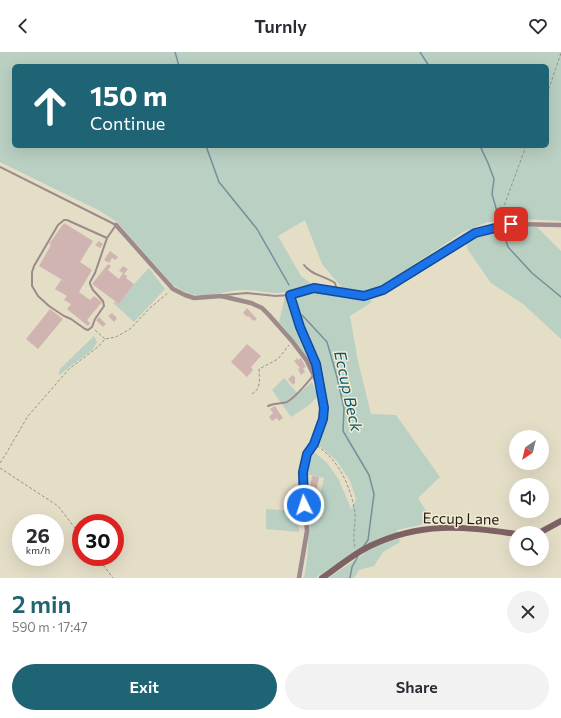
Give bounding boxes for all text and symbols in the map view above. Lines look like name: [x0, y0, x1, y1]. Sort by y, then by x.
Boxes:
icon: back: [12, 15, 34, 37]
text: Turnly: [254, 15, 307, 37]
icon: heart: [527, 15, 549, 37]
text: 150 m: [90, 78, 167, 112]
icon: ahead: [24, 80, 76, 132]
text: Continue: [90, 112, 165, 134]
pin: [494, 207, 528, 241]
icon: arrive: [500, 213, 522, 235]
water label: Eccup Beck: [331, 349, 367, 433]
north arrow: [509, 430, 549, 470]
map controls: [509, 430, 549, 566]
button: sound: [509, 478, 549, 518]
position arrow: [283, 484, 325, 526]
street label: Eccup Lane: [422, 508, 500, 528]
speed limit sign: 30: [72, 514, 124, 566]
text: 26: [26, 523, 50, 547]
button: search: [509, 526, 549, 566]
text: km/h: [26, 544, 50, 556]
text: 2 min: [12, 589, 71, 618]
button: close: [507, 591, 549, 633]
text: 590 m · 17:47: [12, 619, 88, 635]
button: Exit: [12, 664, 277, 710]
button: Share: [285, 664, 549, 710]

